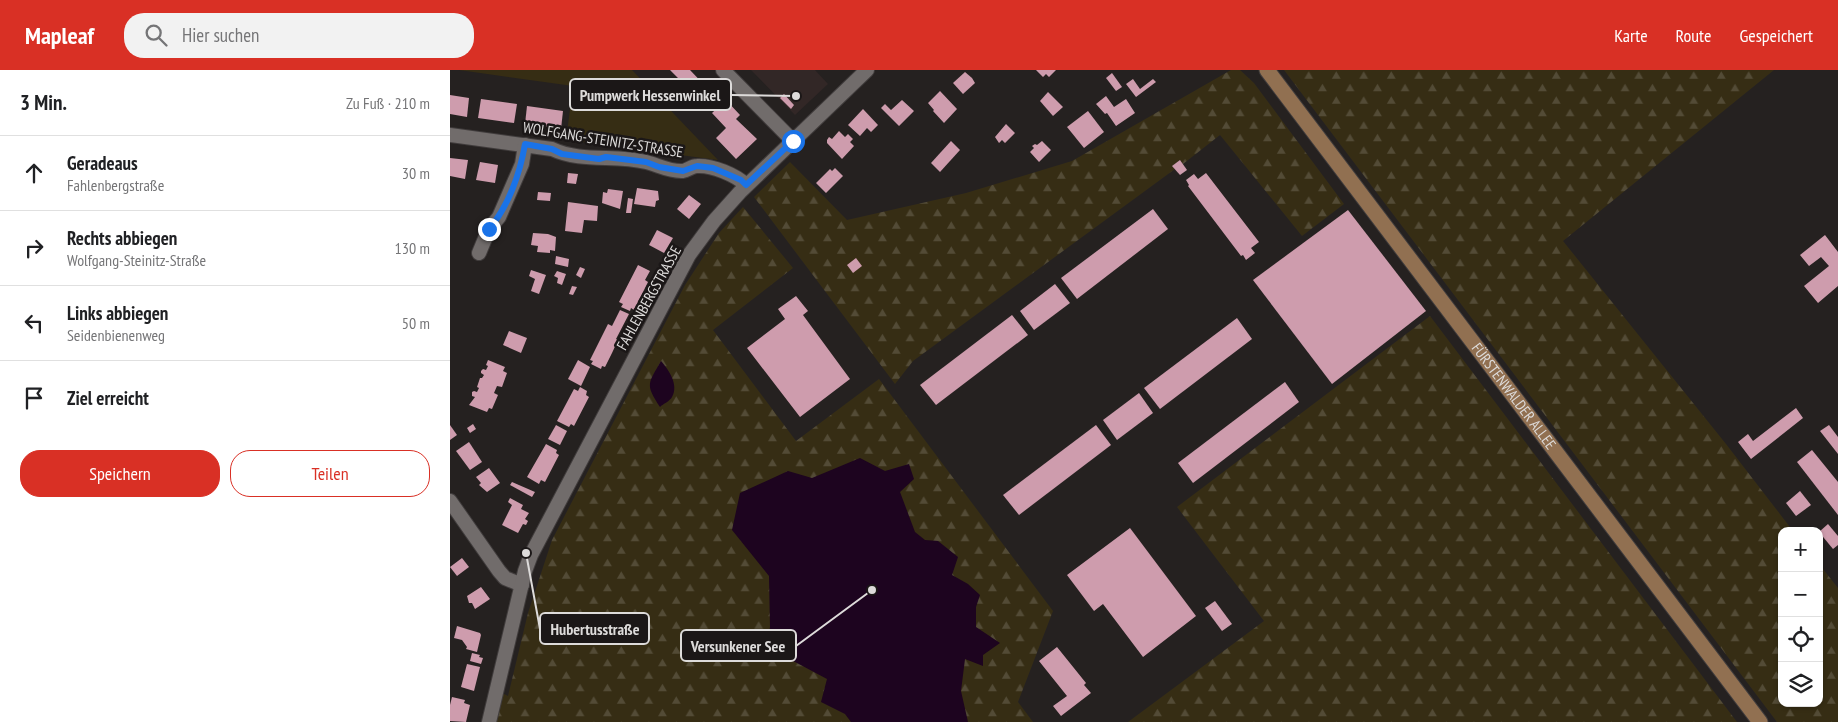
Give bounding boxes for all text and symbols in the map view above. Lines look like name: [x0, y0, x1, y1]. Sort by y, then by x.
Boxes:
search box: [124, 13, 474, 58]
text: Mapleaf: [25, 20, 94, 51]
icon: search: [142, 21, 170, 49]
text: Hier suchen: [182, 23, 259, 47]
text: Karte: [1614, 24, 1648, 47]
text: Route: [1676, 24, 1711, 47]
text: Gespeichert: [1739, 24, 1813, 47]
callout: Pumpwerk Hessenwinkel: [570, 79, 731, 110]
text: Pumpwerk Hessenwinkel: [580, 85, 720, 105]
text: 3 Min.: [20, 89, 67, 116]
text: Zu Fuß · 210 m: [346, 93, 430, 113]
street label: WOLFGANG-STEINITZ-STRASSE: [522, 117, 685, 162]
route start: [782, 130, 805, 153]
text: Geradeaus: [67, 151, 138, 175]
icon: ahead: [20, 159, 48, 187]
text: 30 m: [402, 163, 430, 183]
text: Fahlenbergstraße: [67, 175, 164, 195]
route end: [478, 218, 501, 241]
text: Rechts abbiegen: [67, 226, 177, 250]
icon: right: [20, 234, 48, 262]
text: 130 m: [395, 238, 430, 258]
street label: FAHLENBERGSTRASSE: [612, 242, 685, 353]
text: Wolfgang-Steinitz-Straße: [67, 250, 206, 270]
text: Links abbiegen: [67, 301, 168, 325]
icon: left: [20, 309, 48, 337]
text: 50 m: [402, 313, 430, 333]
text: Seidenbienenweg: [67, 325, 165, 345]
street label: FÜRSTENWALDER ALLEE: [1468, 339, 1560, 453]
icon: arrive: [20, 384, 48, 412]
text: Ziel erreicht: [67, 386, 149, 410]
button: Speichern: [20, 450, 220, 497]
button: Teilen: [230, 450, 430, 497]
map controls: [1778, 527, 1823, 707]
button: +: [1778, 527, 1823, 572]
button: −: [1778, 572, 1823, 617]
callout: Hubertusstraße: [540, 613, 649, 644]
button: locate: [1778, 617, 1823, 662]
text: Hubertusstraße: [550, 619, 640, 639]
callout: Versunkener See: [681, 630, 796, 661]
text: Versunkener See: [690, 636, 785, 656]
button: layers: [1778, 662, 1823, 707]

